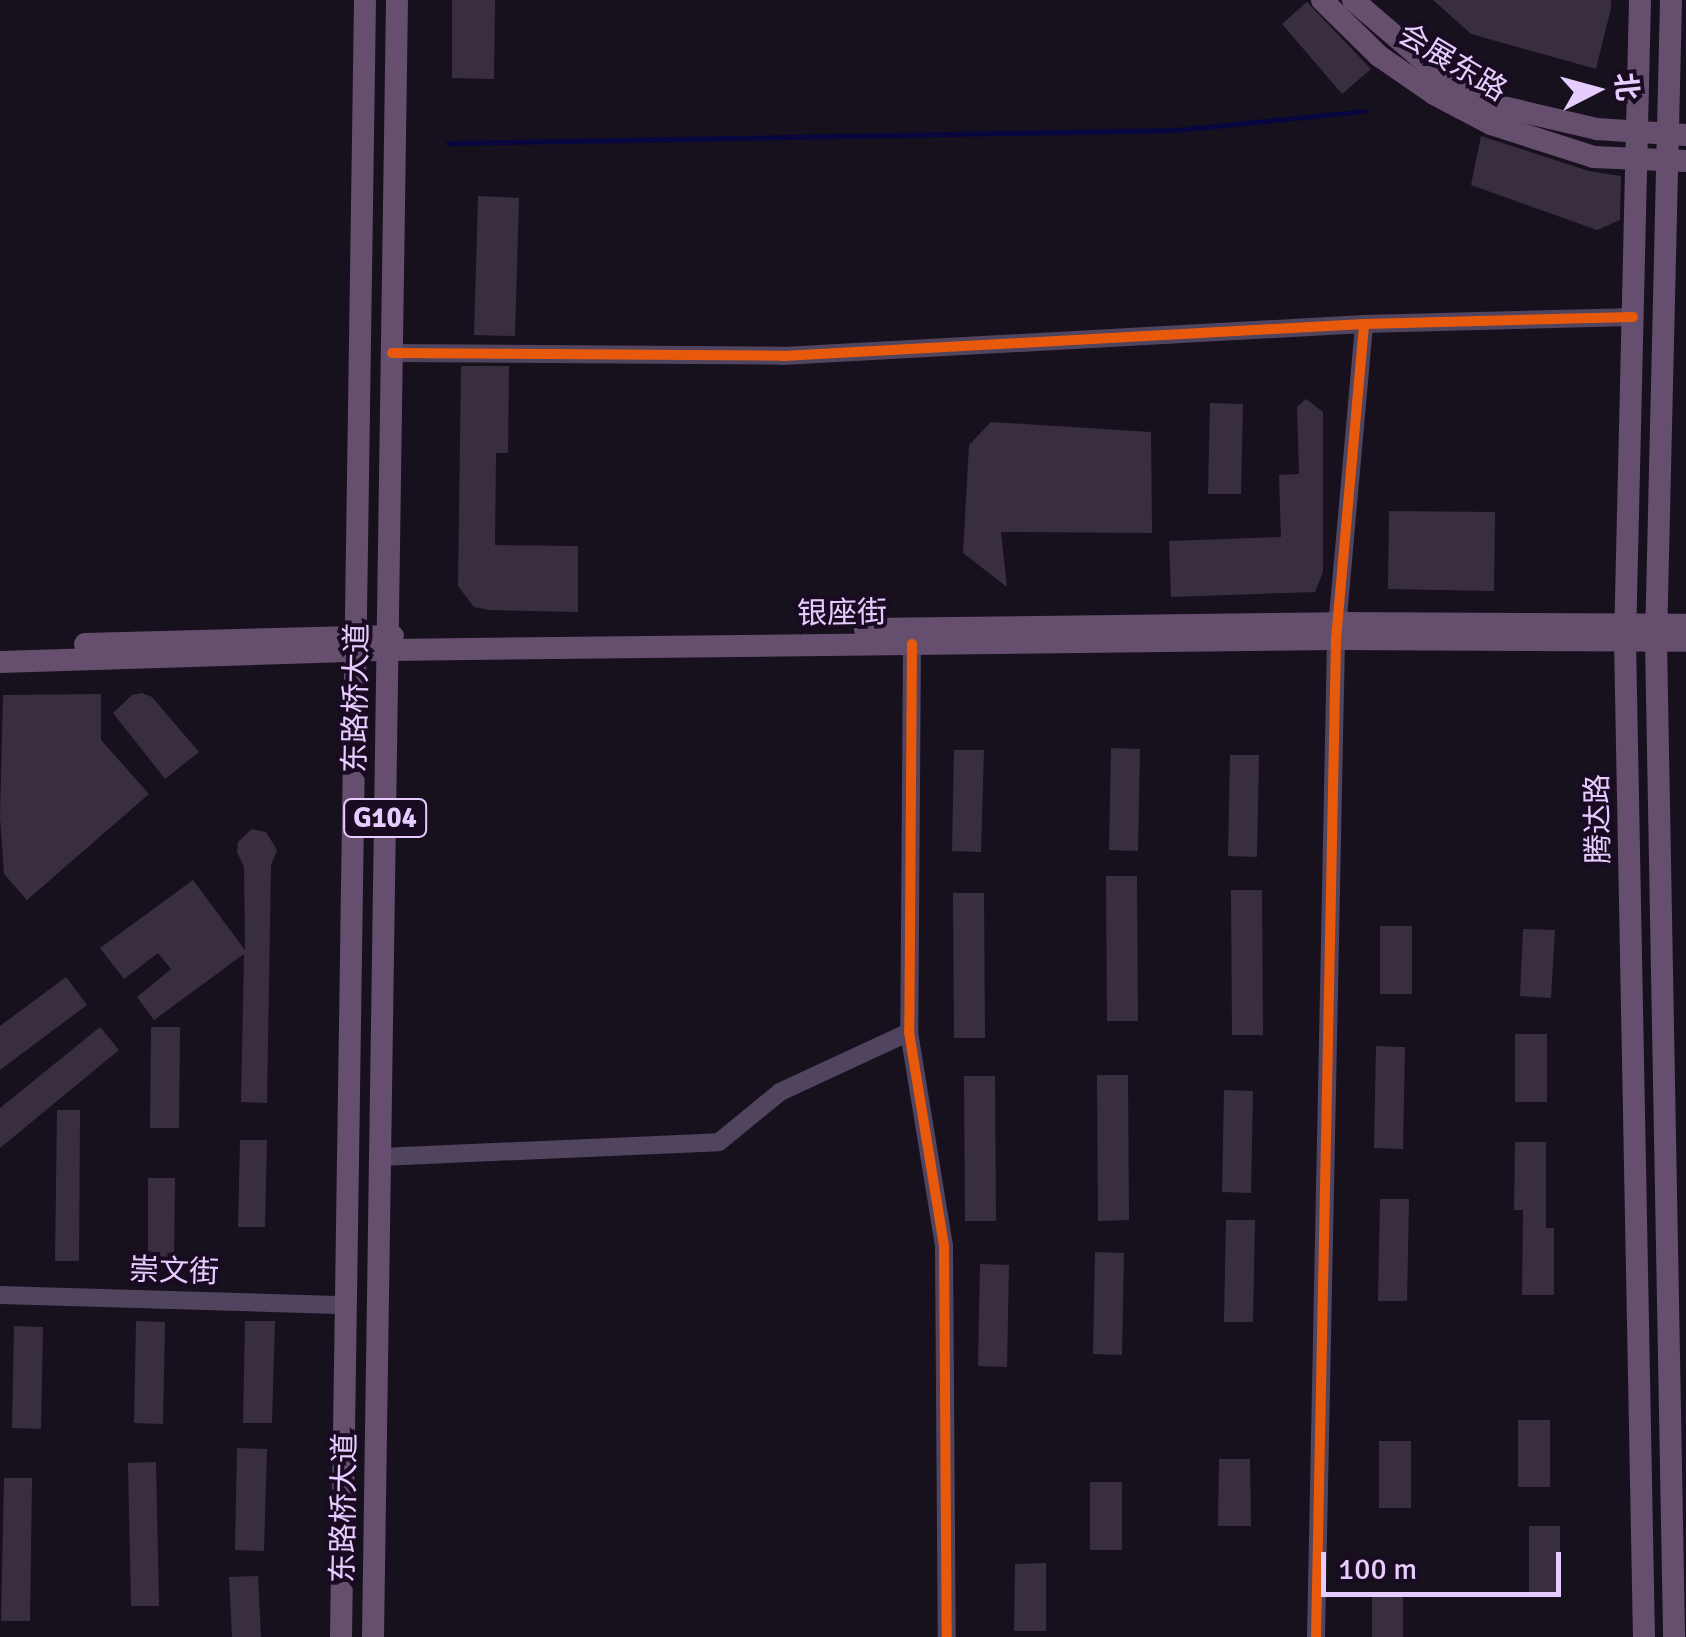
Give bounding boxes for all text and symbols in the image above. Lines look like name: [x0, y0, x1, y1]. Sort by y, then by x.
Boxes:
street label: 会展东路: [1391, 17, 1513, 109]
north arrow: [1546, 40, 1646, 140]
text: 北: [1607, 71, 1644, 103]
street label: 银座街: [797, 595, 887, 633]
street label: 东路桥大道: [338, 623, 376, 773]
street label: 腾达路: [1580, 774, 1618, 864]
road number: G104: [342, 795, 428, 841]
street label: 崇文街: [128, 1252, 220, 1292]
street label: 东路桥大道: [326, 1433, 364, 1583]
scale bar: [1326, 1532, 1566, 1594]
text: 100 m: [1338, 1551, 1417, 1588]

